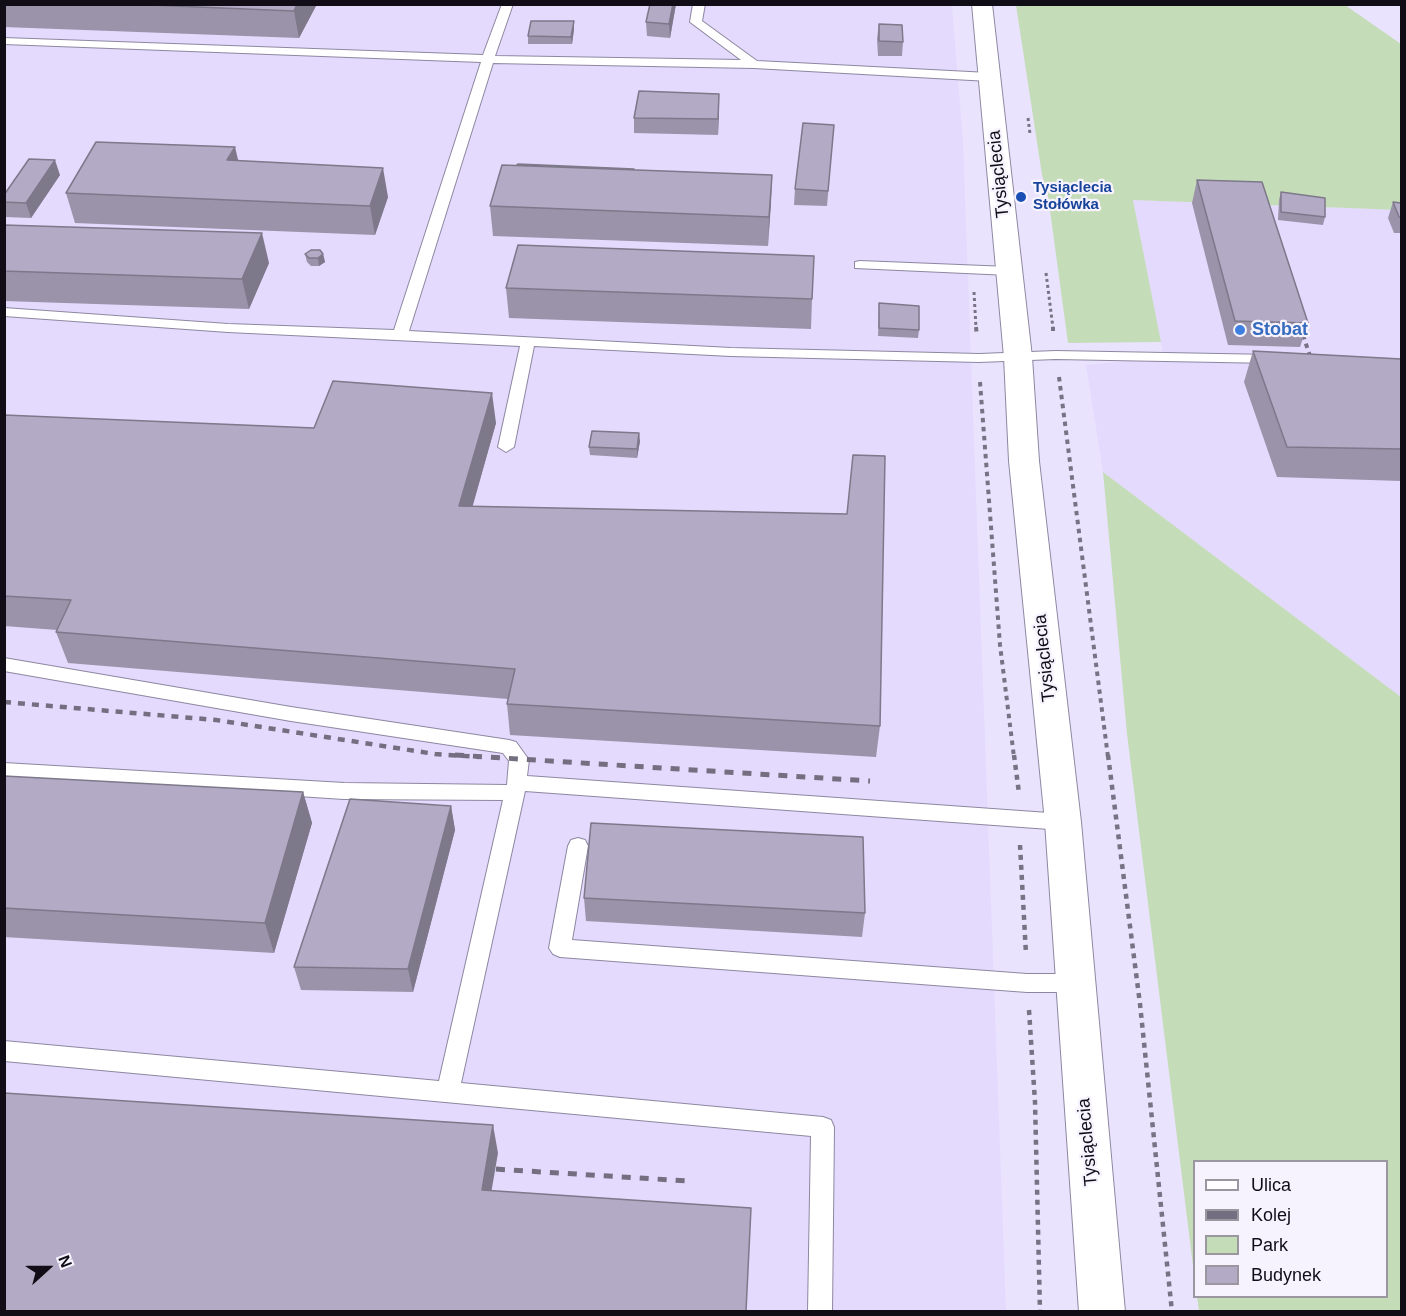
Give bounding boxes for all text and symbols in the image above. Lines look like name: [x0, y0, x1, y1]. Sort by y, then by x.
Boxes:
street label: Tysiąclecia: [984, 129, 1014, 219]
place label: Tysiąclecia Stołówka: [1033, 179, 1112, 214]
marker: Tysiąclecia Stołówka: [1014, 190, 1028, 204]
place label: Stobat: [1252, 319, 1308, 341]
marker: Stobat: [1233, 323, 1247, 337]
street label: Tysiąclecia: [1030, 613, 1060, 703]
street label: Tysiąclecia: [1073, 1097, 1103, 1187]
legend: [1193, 1160, 1388, 1298]
text: Ulica: [1251, 1175, 1291, 1195]
text: Kolej: [1251, 1205, 1291, 1225]
text: Park: [1251, 1235, 1288, 1255]
north arrow: [18, 1238, 78, 1298]
text: N: [55, 1253, 75, 1270]
text: Budynek: [1251, 1265, 1321, 1285]

